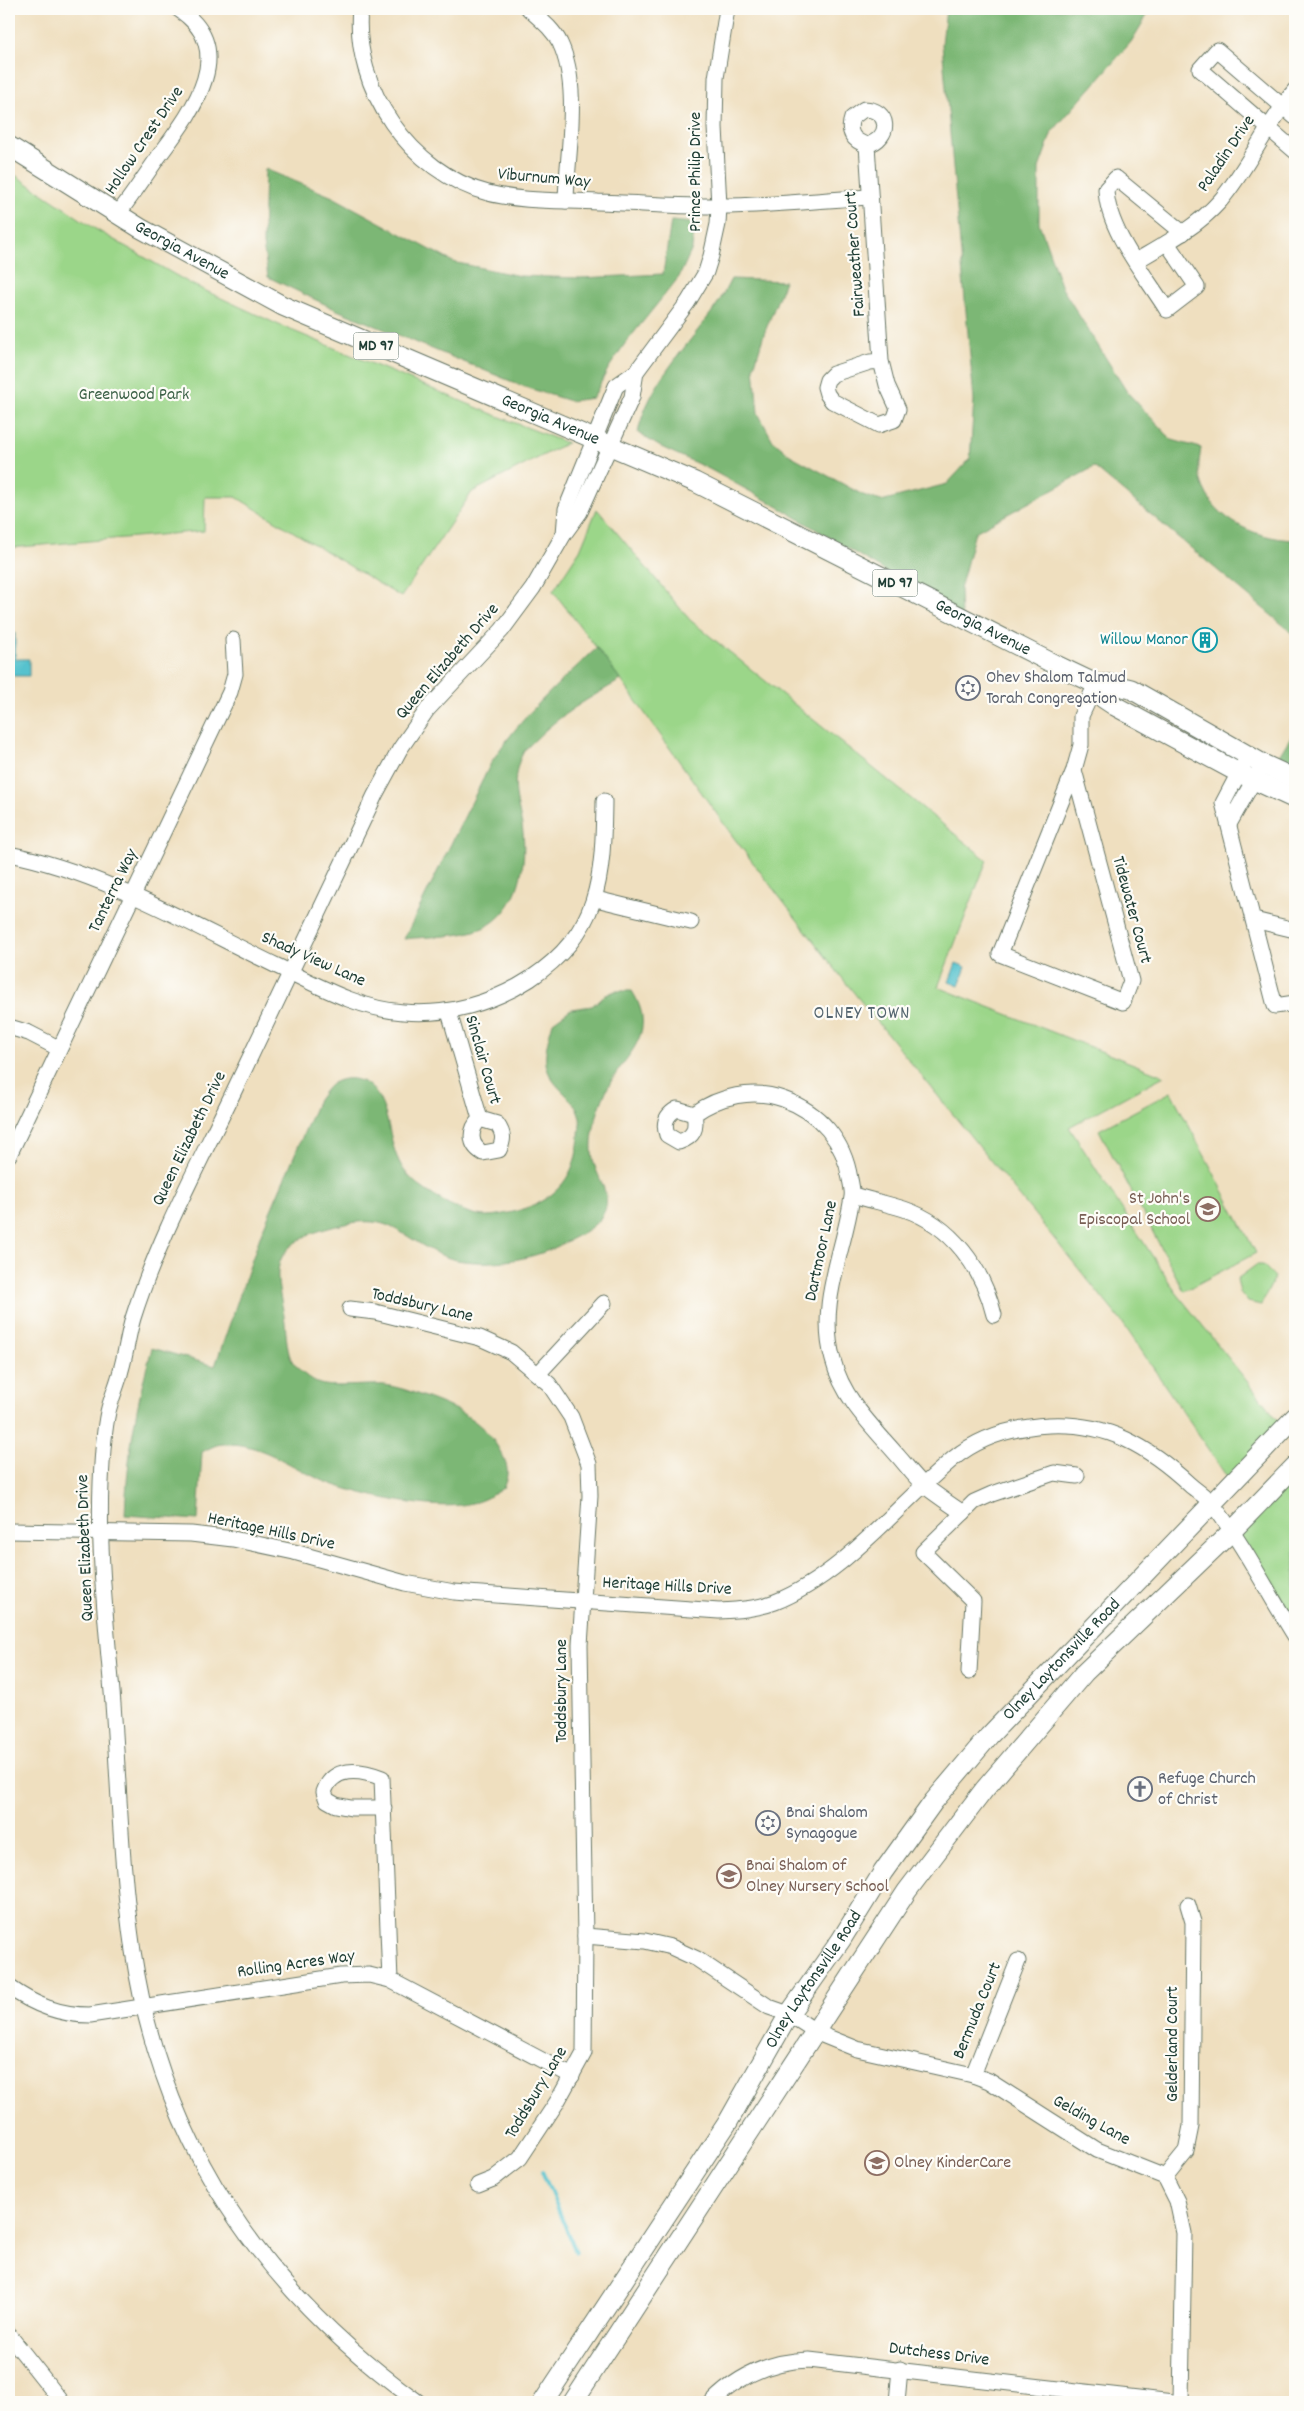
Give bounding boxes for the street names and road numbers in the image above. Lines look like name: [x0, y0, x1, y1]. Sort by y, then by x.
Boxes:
street label: Hollow Crest Drive: [99, 82, 191, 200]
street label: Paladin Drive: [1192, 110, 1262, 198]
street label: Prince Philip Drive: [684, 112, 709, 232]
street label: Viburnum Way: [497, 163, 592, 196]
street label: Fairweather Court: [839, 190, 873, 318]
street label: Georgia Avenue: [129, 215, 234, 287]
road number: MD 97: [354, 332, 398, 360]
street label: Georgia Avenue: [497, 388, 603, 452]
road number: MD 97: [872, 570, 918, 596]
street label: Georgia Avenue: [930, 593, 1035, 663]
street label: Queen Elizabeth Drive: [390, 598, 506, 726]
street label: Tanterra Way: [83, 844, 145, 937]
street label: Tidewater Court: [1105, 854, 1157, 967]
street label: Shady View Lane: [257, 926, 369, 994]
street label: Sinclair Court: [457, 1013, 507, 1108]
street label: Queen Elizabeth Drive: [147, 1067, 233, 1211]
street label: Dartmoor Lane: [799, 1198, 845, 1304]
street label: Toddsbury Lane: [369, 1282, 475, 1330]
street label: Queen Elizabeth Drive: [71, 1474, 101, 1622]
street label: Heritage Hills Drive: [205, 1506, 337, 1558]
street label: Heritage Hills Drive: [602, 1571, 732, 1603]
street label: Olney Laytonsville Road: [997, 1593, 1127, 1727]
street label: Toddsbury Lane: [550, 1639, 575, 1743]
street label: Olney Laytonsville Road: [759, 1906, 869, 2053]
street label: Rolling Acres Way: [236, 1944, 357, 1986]
street label: Bermuda Court: [947, 1959, 1009, 2063]
street label: Gelderland Court: [1161, 1986, 1186, 2102]
street label: Toddsbury Lane: [500, 2042, 574, 2144]
street label: Gelding Lane: [1048, 2089, 1134, 2153]
street label: Dutchess Drive: [887, 2336, 991, 2374]

